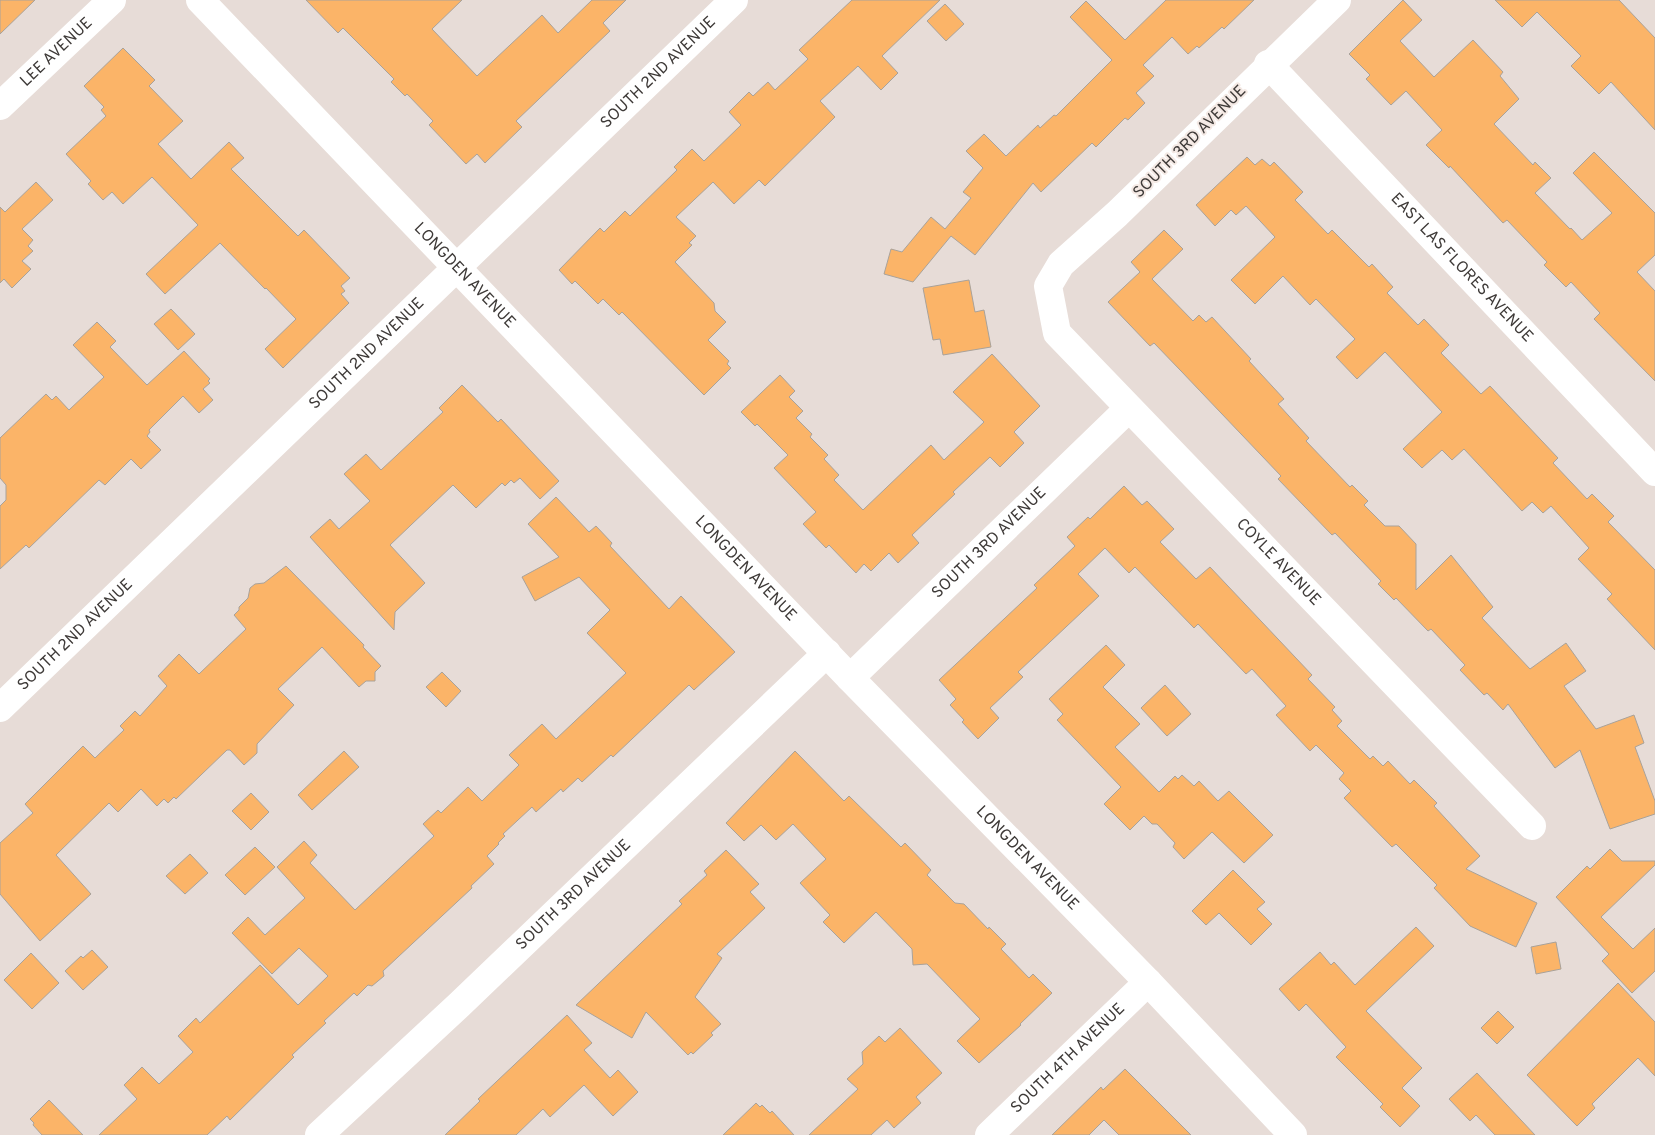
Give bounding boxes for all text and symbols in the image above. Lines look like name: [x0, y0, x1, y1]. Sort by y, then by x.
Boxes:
street label: LEE AVENUE: [16, 13, 97, 91]
street label: SOUTH 2ND AVENUE: [597, 13, 720, 133]
street label: SOUTH 3RD AVENUE: [1129, 81, 1251, 203]
street label: EAST LAS FLORES AVENUE: [1386, 189, 1537, 347]
street label: LONGDEN AVENUE: [409, 219, 520, 333]
street label: SOUTH 2ND AVENUE: [305, 294, 429, 414]
street label: SOUTH 3RD AVENUE: [928, 483, 1051, 603]
street label: LONGDEN AVENUE: [690, 512, 801, 626]
street label: COYLE AVENUE: [1231, 515, 1325, 610]
street label: SOUTH 2ND AVENUE: [14, 575, 137, 695]
street label: LONGDEN AVENUE: [971, 802, 1083, 915]
street label: SOUTH 3RD AVENUE: [512, 835, 636, 955]
street label: SOUTH 4TH AVENUE: [1007, 999, 1129, 1118]

